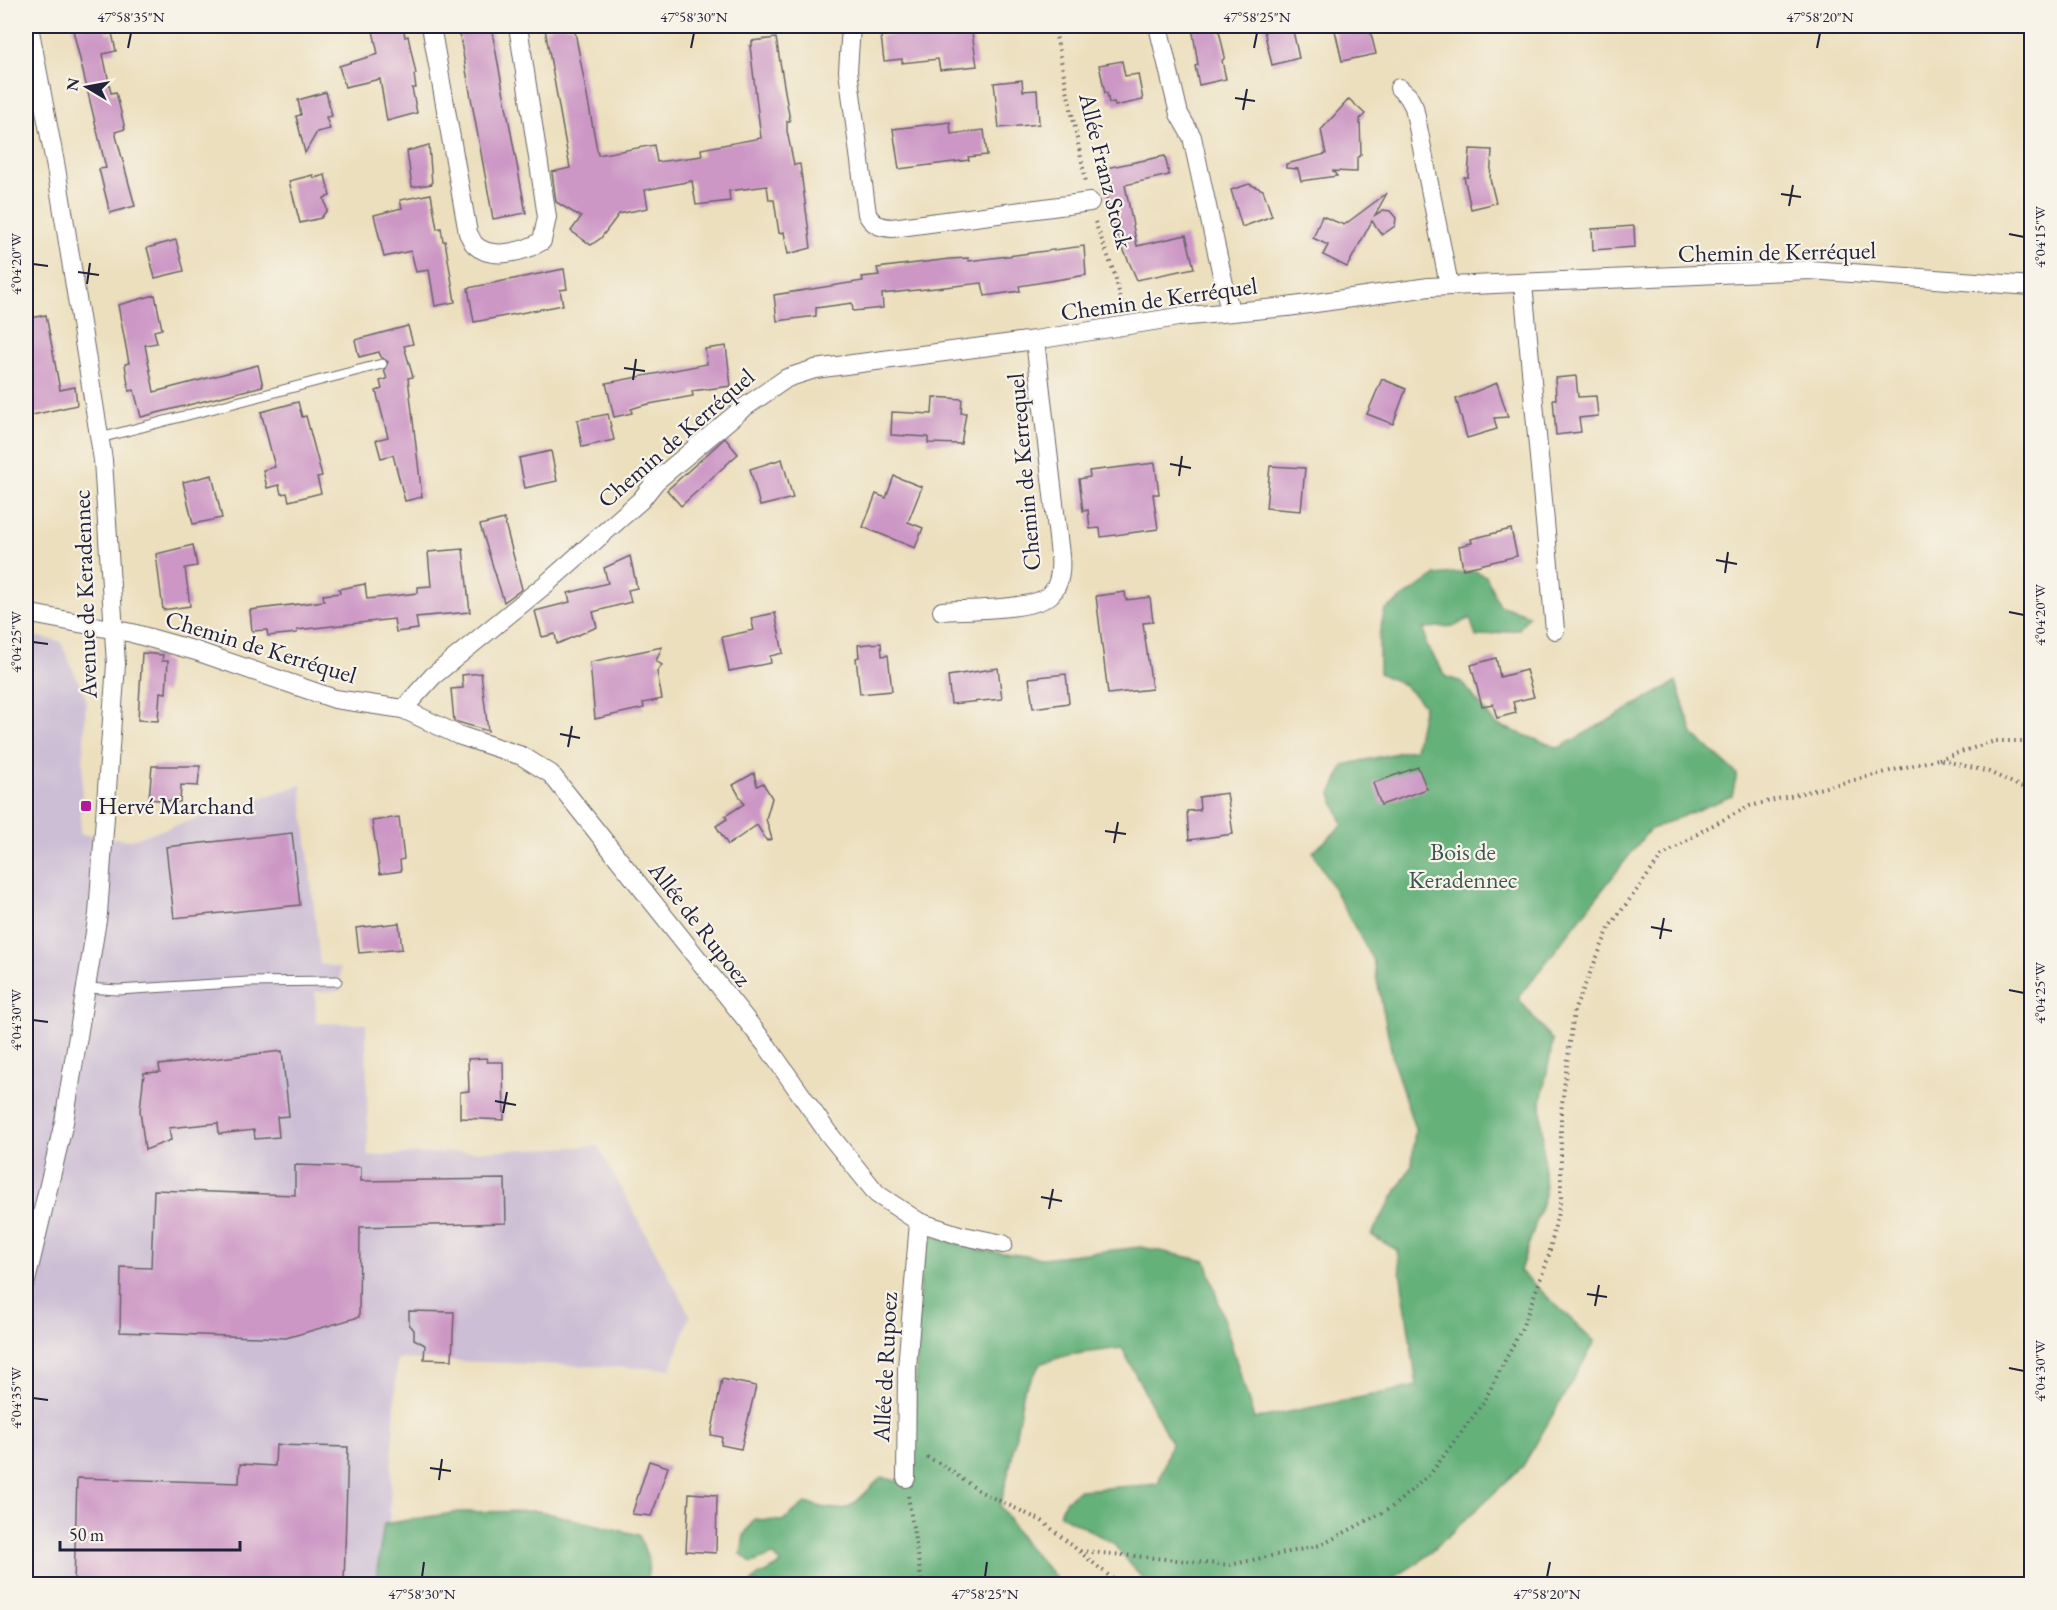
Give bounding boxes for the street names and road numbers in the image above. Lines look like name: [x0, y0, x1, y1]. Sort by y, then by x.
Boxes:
street label: Allée Franz Stock: [1072, 89, 1141, 253]
street label: Chemin de Kerréquel: [1678, 234, 1877, 269]
street label: Chemin de Kerréquel: [1059, 269, 1259, 328]
street label: Chemin de Kerréquel: [591, 361, 761, 514]
street label: Chemin de Kerrequel: [999, 372, 1048, 572]
street label: Avenue de Keradennec: [65, 489, 104, 700]
street label: Chemin de Kerréquel: [162, 603, 361, 690]
street label: Allée de Rupoez: [641, 854, 759, 992]
street label: Allée de Rupoez: [865, 1291, 904, 1444]

